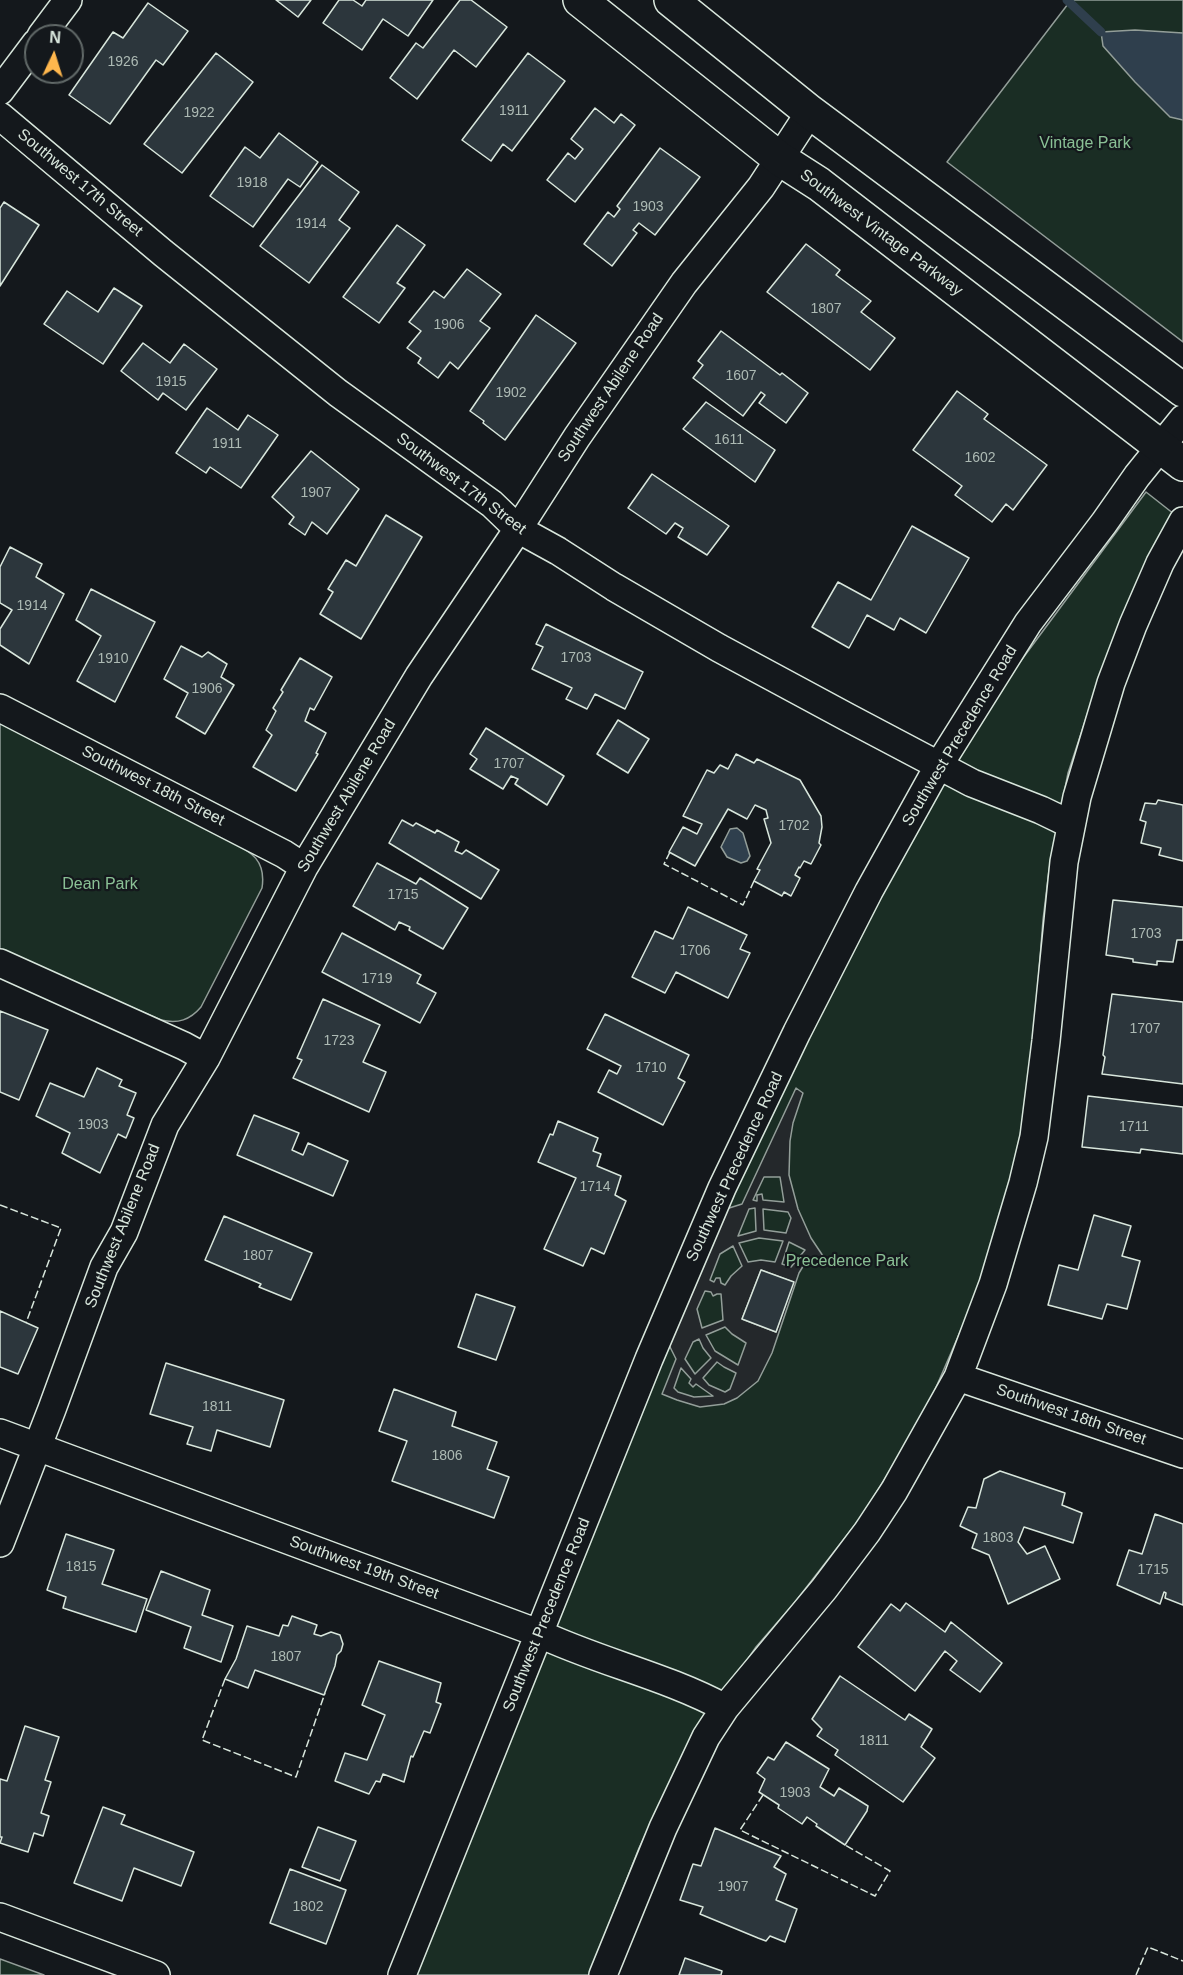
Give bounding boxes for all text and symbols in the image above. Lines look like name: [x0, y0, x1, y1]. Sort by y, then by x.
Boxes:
north arrow: [24, 24, 84, 84]
text: N: [49, 29, 62, 46]
house number: 1926: [107, 54, 139, 70]
house number: 1911: [499, 103, 529, 119]
house number: 1922: [183, 105, 215, 121]
street label: Southwest 17th Street: [14, 125, 146, 241]
park label: Vintage Park: [1039, 134, 1131, 154]
street label: Southwest Vintage Parkway: [796, 165, 966, 301]
house number: 1918: [236, 175, 268, 191]
house number: 1903: [632, 199, 664, 215]
house number: 1914: [295, 216, 327, 232]
house number: 1807: [810, 301, 842, 317]
street label: Southwest Abilene Road: [554, 310, 668, 466]
house number: 1906: [433, 317, 465, 333]
house number: 1607: [725, 368, 757, 384]
house number: 1915: [155, 374, 187, 390]
house number: 1902: [495, 385, 527, 401]
street label: Southwest 17th Street: [392, 429, 530, 539]
house number: 1611: [714, 432, 744, 448]
house number: 1911: [212, 436, 242, 452]
house number: 1602: [964, 450, 996, 466]
house number: 1907: [300, 485, 332, 501]
house number: 1914: [16, 598, 48, 614]
street label: Southwest Precedence Road: [898, 642, 1022, 830]
house number: 1703: [560, 650, 592, 666]
house number: 1910: [97, 651, 129, 667]
house number: 1906: [191, 681, 223, 697]
street label: Southwest Abilene Road: [294, 716, 400, 876]
street label: Southwest 18th Street: [79, 742, 227, 830]
house number: 1707: [493, 756, 525, 772]
house number: 1702: [778, 818, 810, 834]
park label: Dean Park: [62, 875, 138, 895]
house number: 1715: [387, 887, 419, 903]
house number: 1703: [1130, 926, 1162, 942]
house number: 1706: [679, 943, 711, 959]
house number: 1719: [361, 971, 393, 987]
house number: 1707: [1129, 1021, 1161, 1037]
house number: 1723: [323, 1033, 355, 1049]
house number: 1710: [635, 1060, 667, 1076]
street label: Southwest Precedence Road: [683, 1069, 787, 1265]
house number: 1903: [77, 1117, 109, 1133]
house number: 1711: [1119, 1119, 1149, 1135]
street label: Southwest Abilene Road: [81, 1141, 165, 1311]
house number: 1714: [579, 1179, 611, 1195]
house number: 1807: [242, 1248, 274, 1264]
park label: Precedence Park: [786, 1252, 908, 1272]
street label: Southwest 18th Street: [993, 1380, 1149, 1450]
house number: 1811: [202, 1399, 232, 1415]
house number: 1806: [431, 1448, 463, 1464]
street label: Southwest Precedence Road: [499, 1515, 595, 1715]
house number: 1803: [982, 1530, 1014, 1546]
street label: Southwest 19th Street: [287, 1532, 441, 1604]
house number: 1815: [65, 1559, 97, 1575]
house number: 1715: [1137, 1562, 1169, 1578]
house number: 1807: [270, 1649, 302, 1665]
house number: 1811: [859, 1733, 889, 1749]
house number: 1903: [779, 1785, 811, 1801]
house number: 1907: [717, 1879, 749, 1895]
house number: 1802: [292, 1899, 324, 1915]

